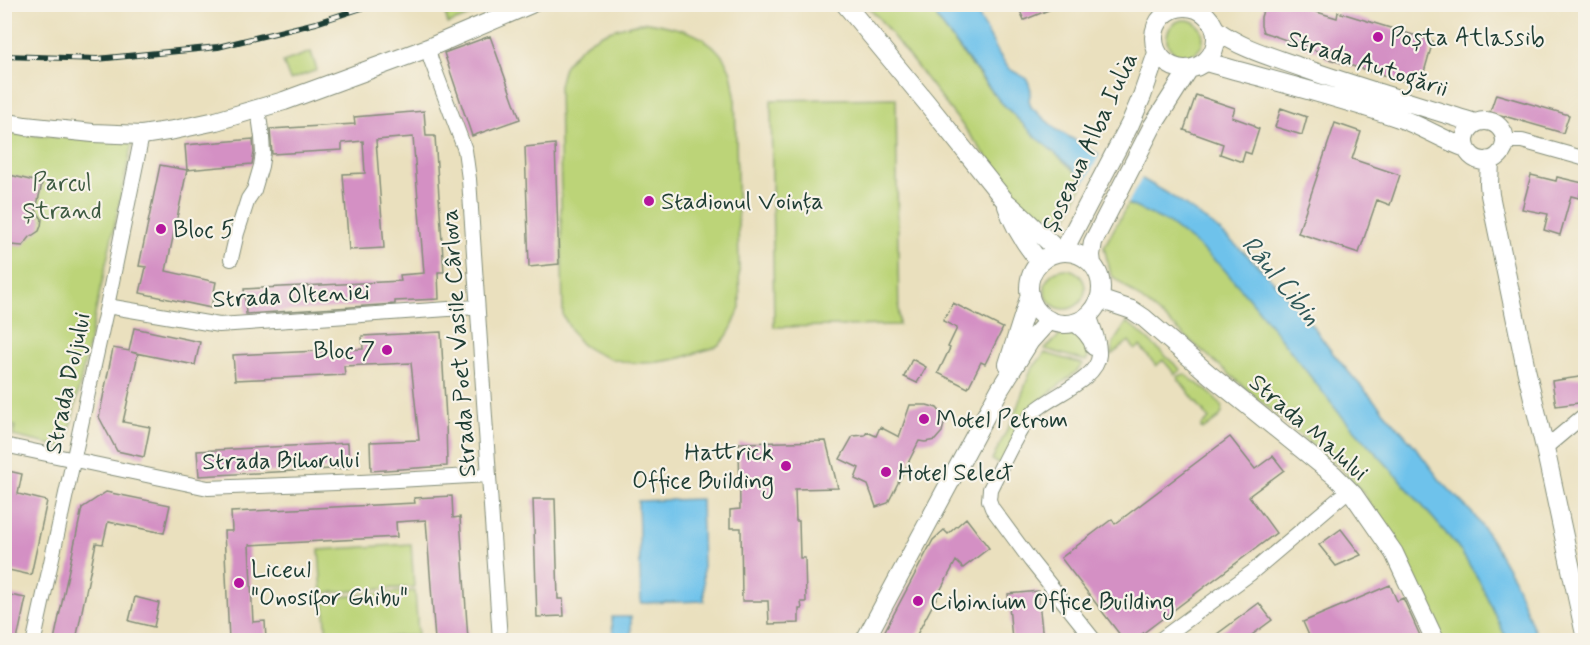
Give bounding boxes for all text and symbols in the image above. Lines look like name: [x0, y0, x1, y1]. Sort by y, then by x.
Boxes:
place label: Poșta Atlassib: [1390, 23, 1545, 54]
street label: Strada Autogării: [1282, 24, 1452, 108]
marker: Poșta Atlassib: [1371, 30, 1385, 44]
street label: Șoseaua Alba Iulia: [1035, 48, 1146, 238]
park label: Parcul Ștrand: [22, 168, 102, 227]
place label: Stadionul Voința: [661, 187, 824, 218]
marker: Stadionul Voința: [642, 194, 656, 208]
street label: Strada Poet Vasile Cârlova: [435, 208, 484, 478]
place label: Bloc 5: [173, 215, 235, 246]
marker: Bloc 5: [154, 222, 168, 236]
water label: Râul Cibin: [1233, 229, 1328, 333]
street label: Strada Olteniei: [212, 277, 370, 316]
street label: Strada Doljului: [38, 310, 99, 457]
place label: Bloc 7: [313, 336, 375, 367]
marker: Bloc 7: [380, 343, 394, 357]
street label: Strada Malului: [1242, 368, 1374, 489]
place label: Motel Petrom: [936, 405, 1068, 436]
marker: Motel Petrom: [917, 412, 931, 426]
place label: Hattrick Office Building: [632, 438, 774, 499]
street label: Strada Bihorului: [202, 445, 360, 478]
place label: Hotel Select: [898, 458, 1014, 489]
marker: Hattrick Office Building: [779, 459, 793, 473]
marker: Hotel Select: [879, 465, 893, 479]
place label: Liceul "Onosifor Ghibu": [251, 555, 408, 616]
marker: Liceul "Onosifor Ghibu": [232, 576, 246, 590]
place label: Cibinium Office Building: [930, 587, 1175, 620]
marker: Cibinium Office Building: [911, 594, 925, 608]

